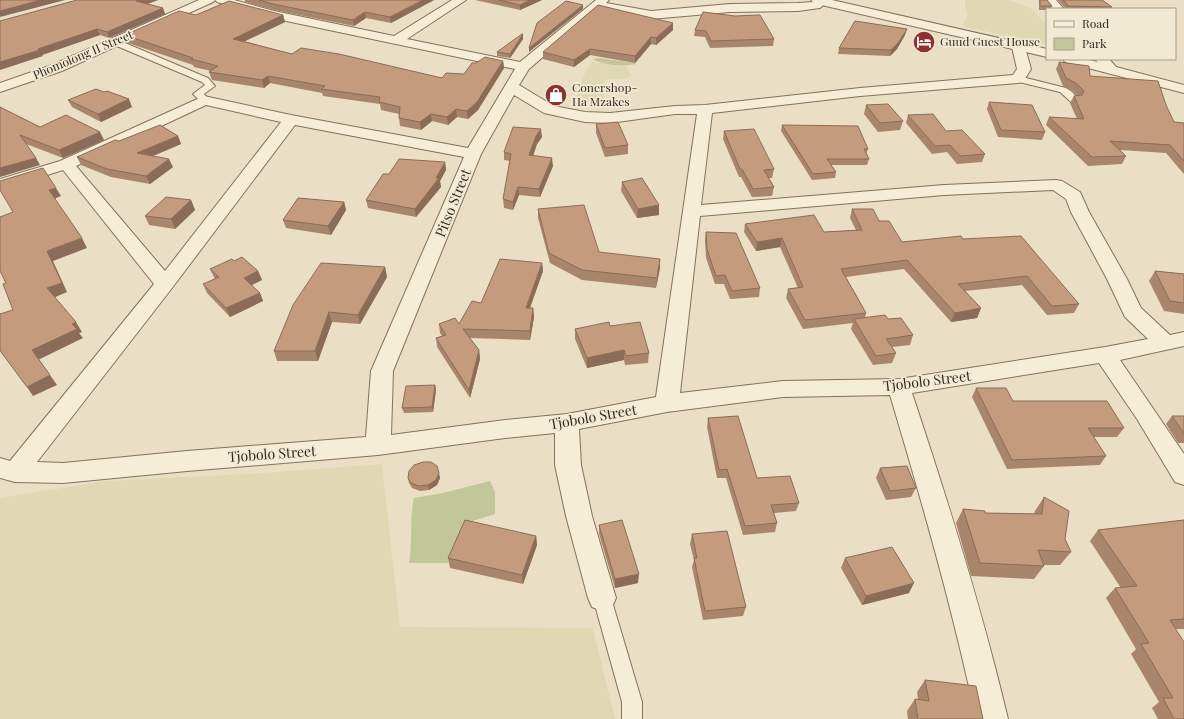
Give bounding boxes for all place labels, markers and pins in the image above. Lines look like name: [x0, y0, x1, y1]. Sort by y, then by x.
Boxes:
hotel icon: Guud Guest House: [911, 29, 937, 55]
place label: Guud Guest House: [940, 33, 1040, 49]
place label: Conershop- Ha Mzakes: [572, 79, 637, 109]
shop icon: Conershop- Ha Mzakes: [543, 82, 569, 108]

